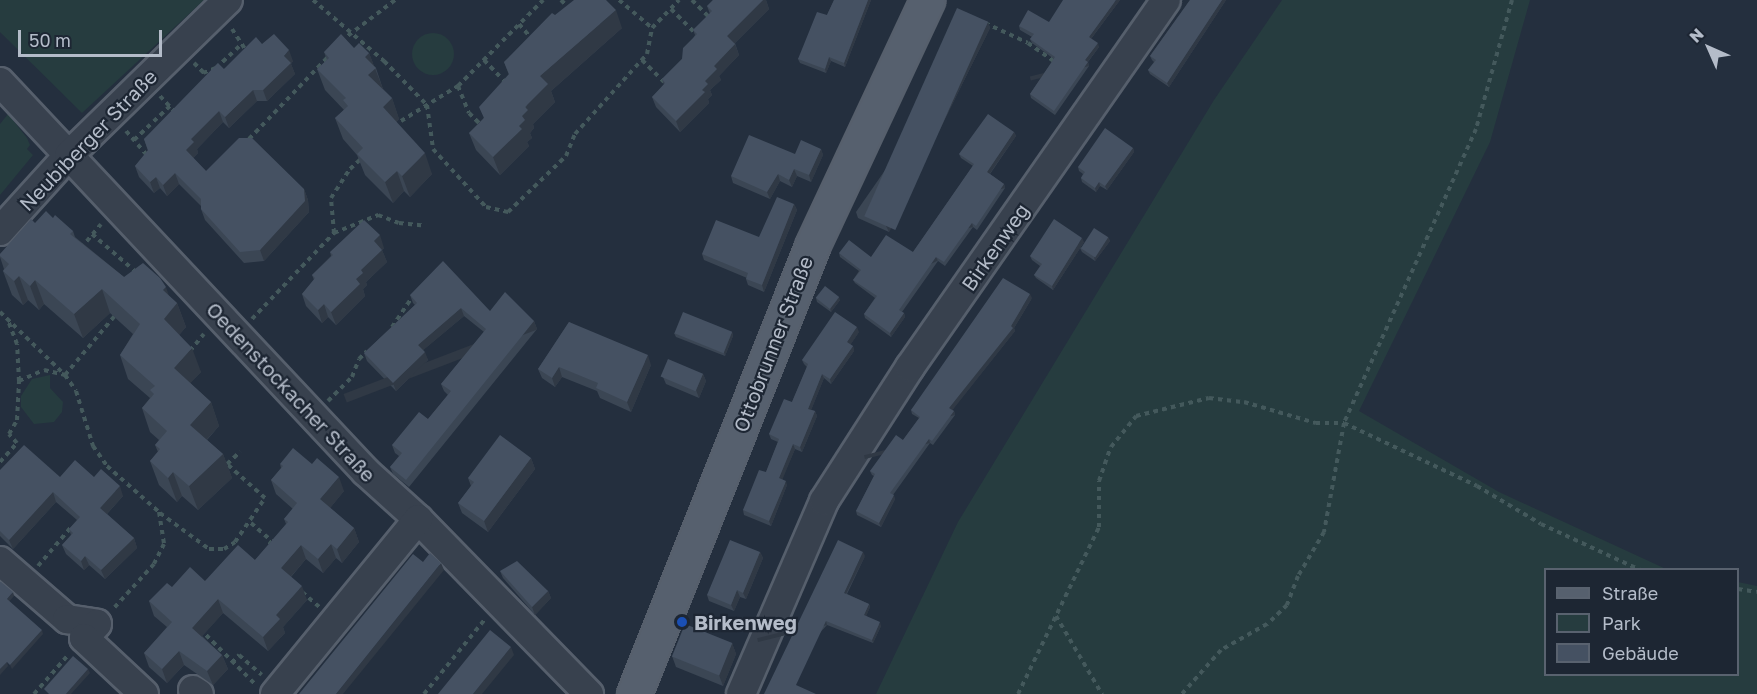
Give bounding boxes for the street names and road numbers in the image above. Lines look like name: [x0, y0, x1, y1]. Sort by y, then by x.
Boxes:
street label: Neubiberger Straße: [14, 64, 162, 216]
street label: Birkenweg: [956, 199, 1034, 295]
street label: Ottobrunner Straße: [728, 253, 818, 435]
street label: Oedenstockacher Straße: [202, 297, 380, 487]

